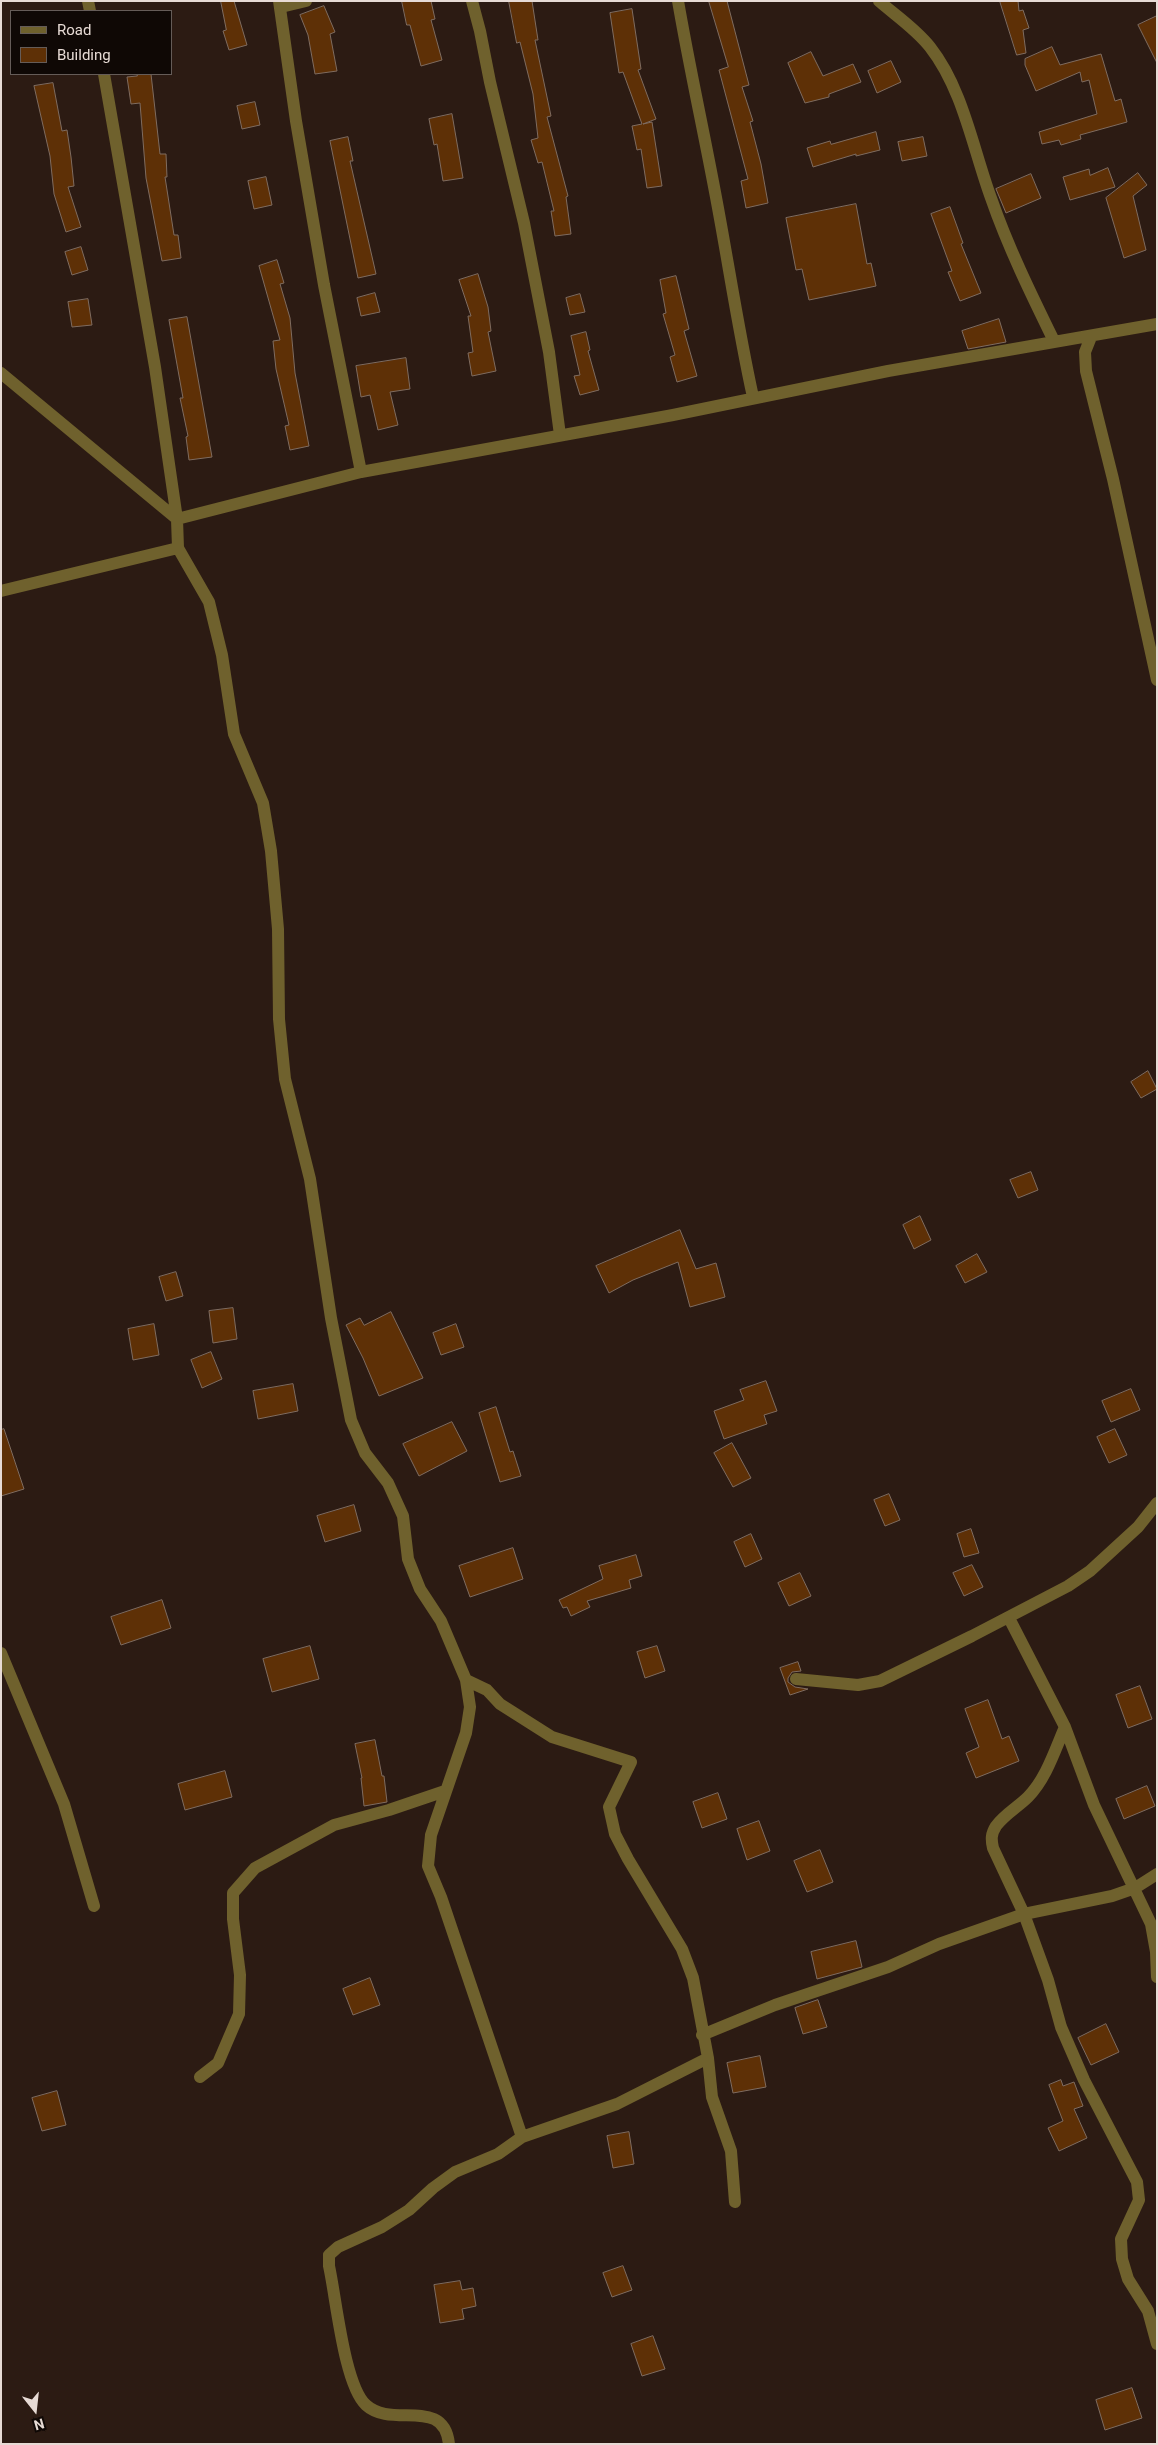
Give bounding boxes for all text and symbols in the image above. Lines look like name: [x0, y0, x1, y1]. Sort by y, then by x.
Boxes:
legend: [10, 10, 172, 75]
text: Road: [57, 21, 91, 39]
text: Building: [57, 46, 111, 64]
north arrow: [10, 2385, 60, 2435]
text: N: [32, 2415, 46, 2433]

